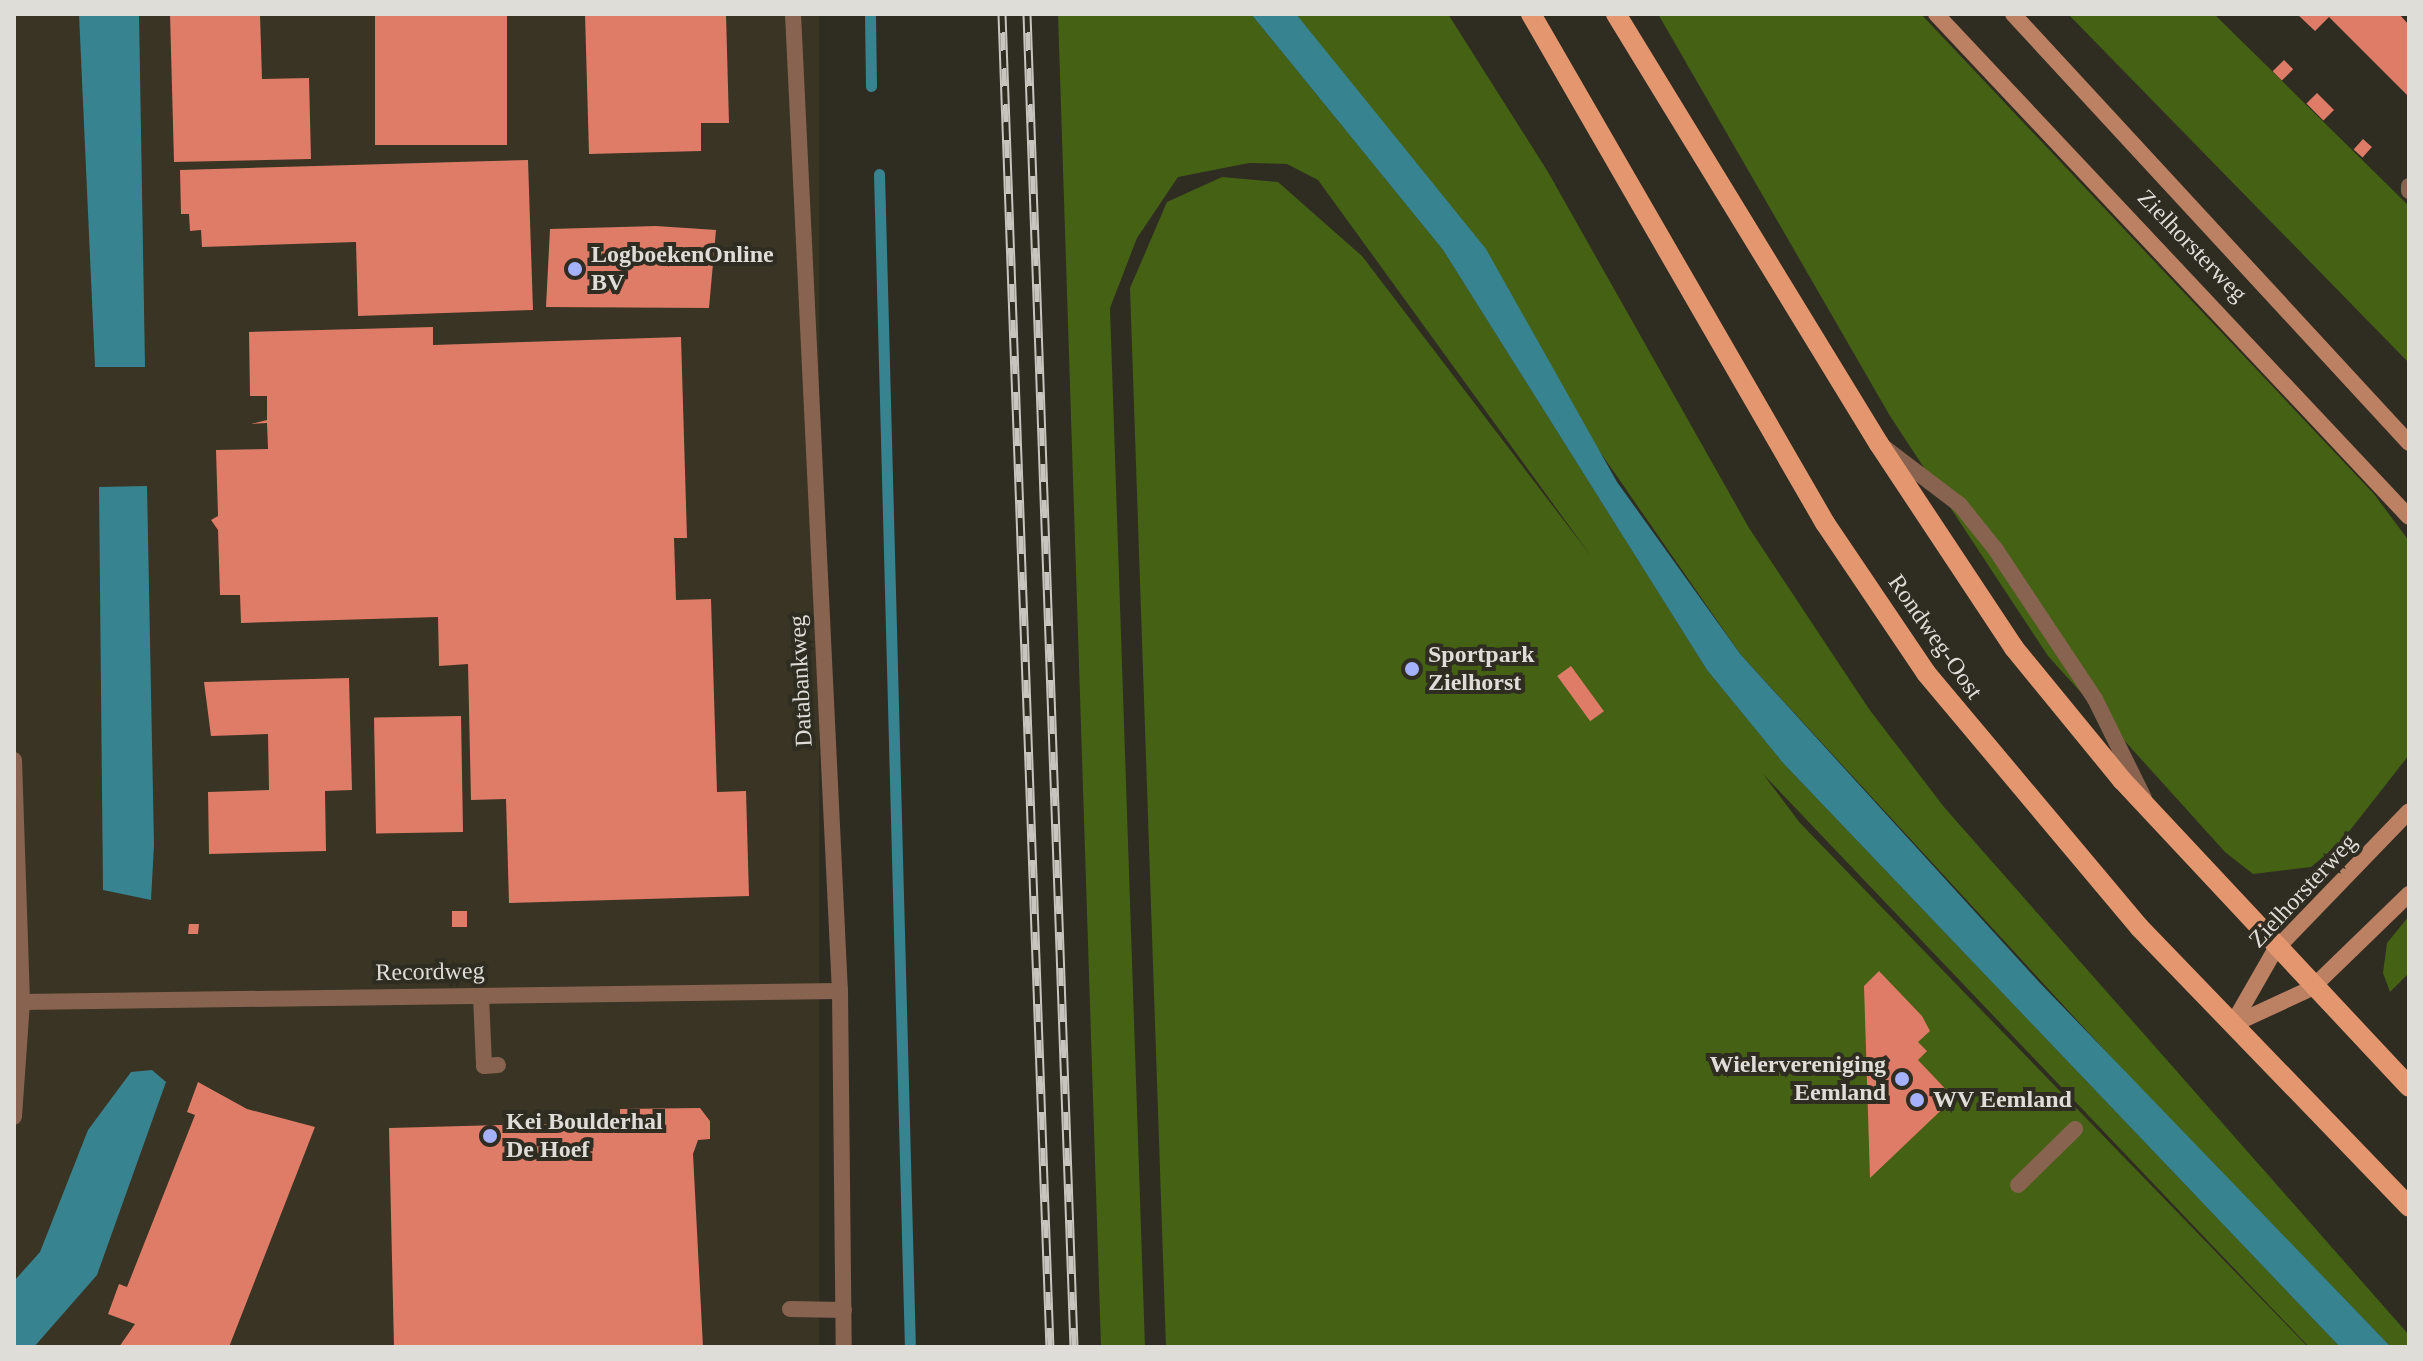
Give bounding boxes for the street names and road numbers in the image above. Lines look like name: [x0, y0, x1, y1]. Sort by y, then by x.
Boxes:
street label: Zielhorsterweg: [2131, 184, 2253, 308]
street label: Rondweg-Oost: [1882, 569, 1988, 705]
street label: Databankweg: [783, 614, 819, 748]
street label: Zielhorsterweg: [2243, 828, 2363, 954]
street label: Recordweg: [375, 957, 485, 987]

